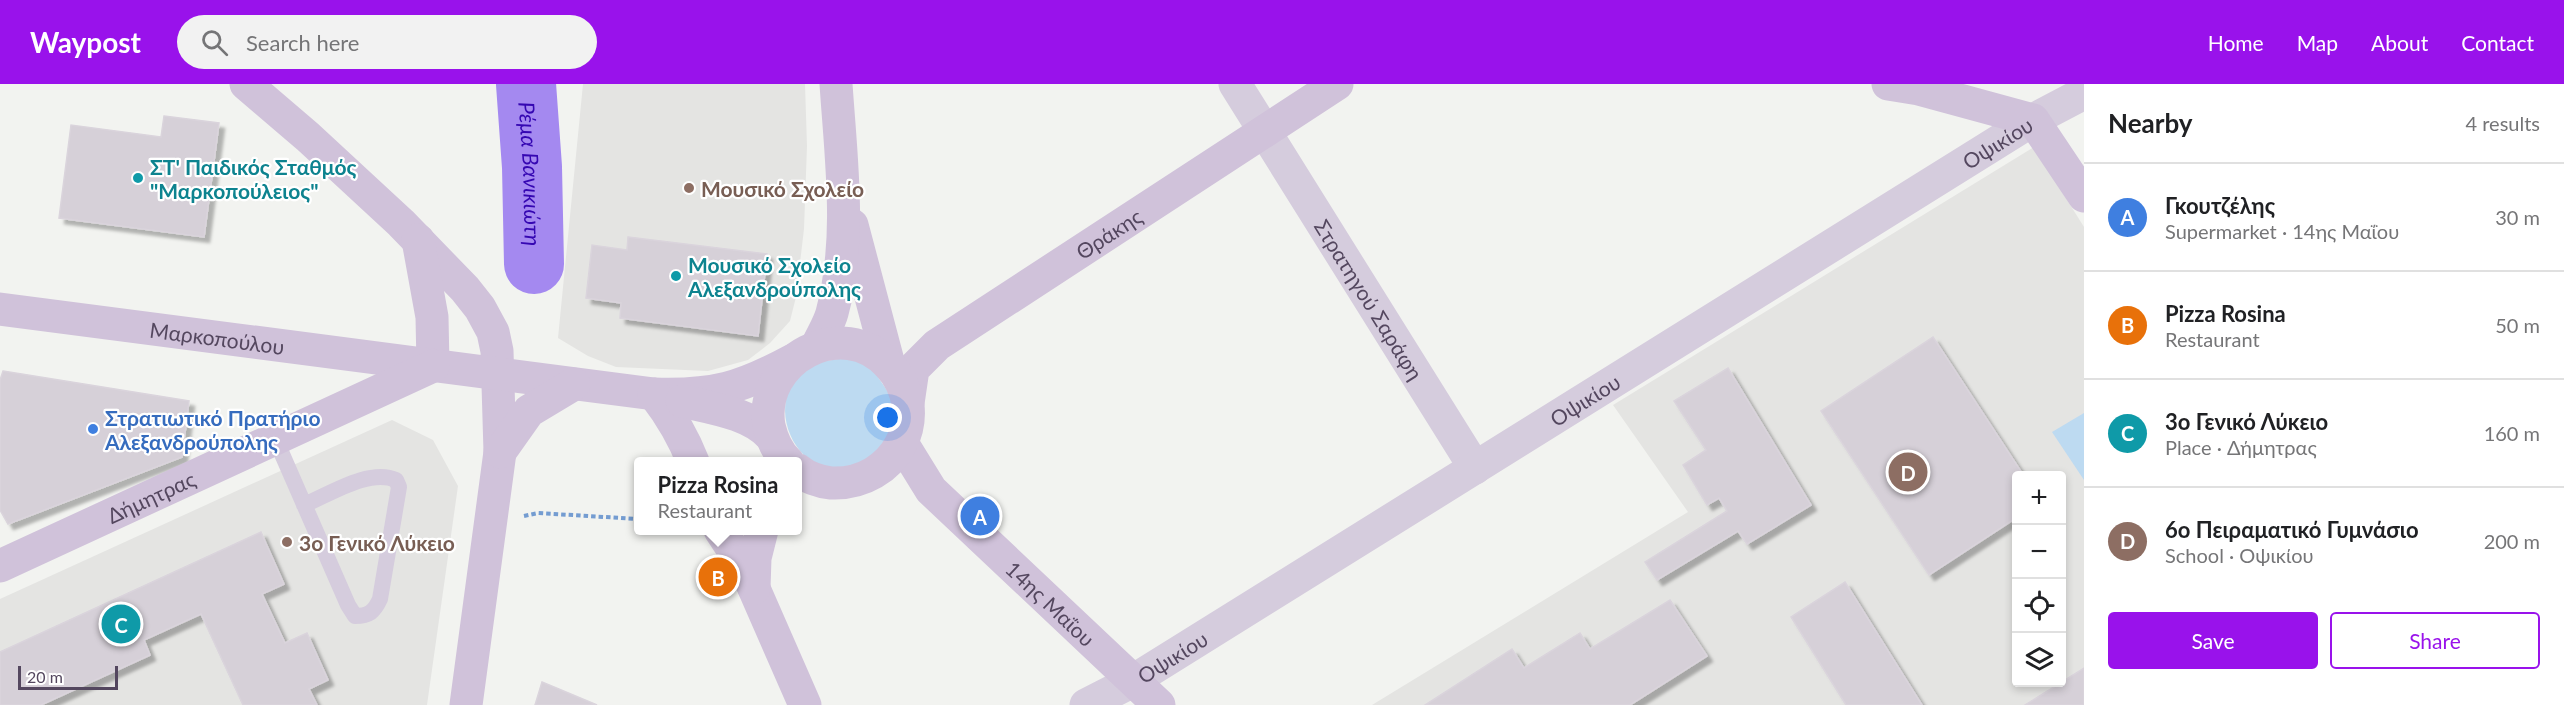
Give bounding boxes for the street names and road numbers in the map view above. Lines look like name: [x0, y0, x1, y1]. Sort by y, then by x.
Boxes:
street label: Οψικίου: [1957, 111, 2037, 174]
street label: Θράκης: [1071, 202, 1146, 264]
street label: Στρατηγού Σαράφη: [1310, 215, 1429, 384]
street label: Μαρκοπούλου: [148, 316, 286, 358]
street label: Οψικίου: [1545, 368, 1624, 431]
street label: Δήμητρας: [103, 465, 199, 528]
street label: 14ης Μαΐου: [1001, 555, 1100, 651]
street label: Οψικίου: [1132, 625, 1212, 688]

